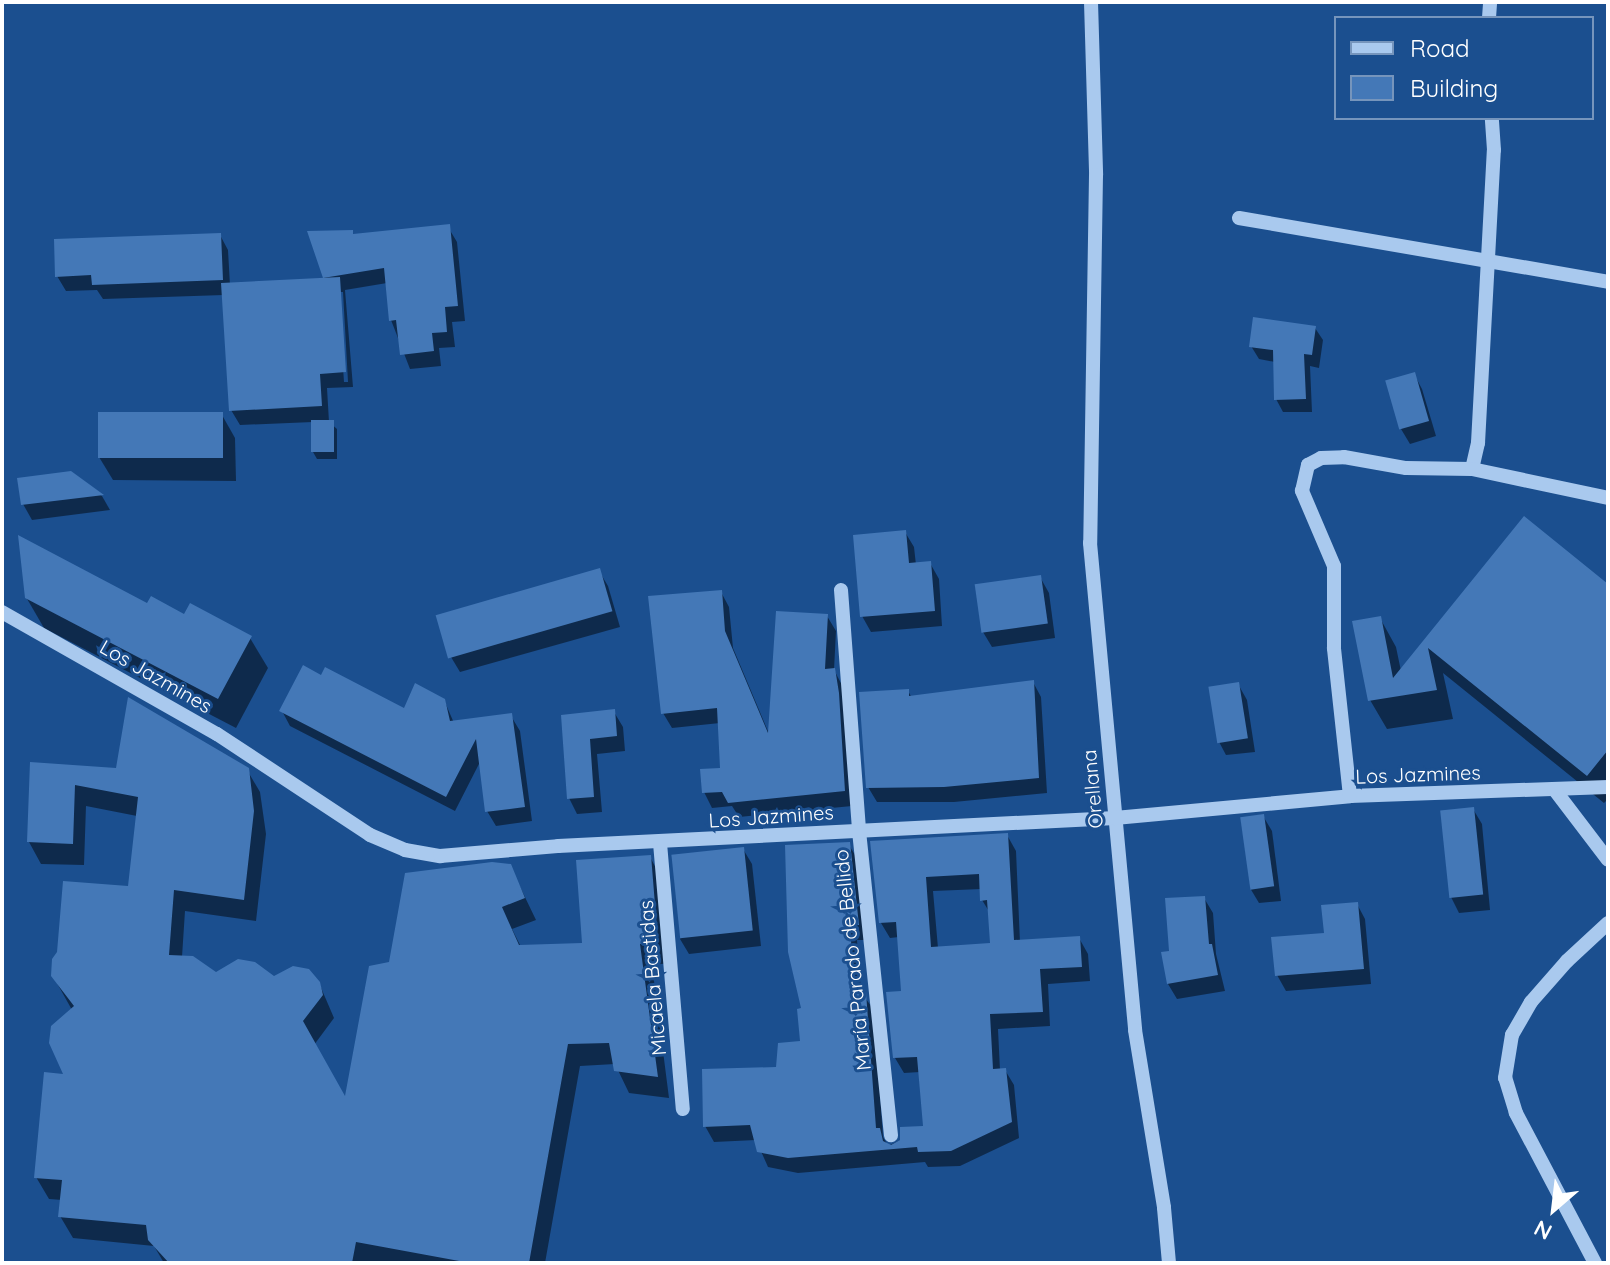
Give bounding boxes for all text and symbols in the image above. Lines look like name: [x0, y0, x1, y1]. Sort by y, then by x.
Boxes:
legend: [1334, 16, 1594, 120]
text: Road: [1410, 33, 1470, 63]
text: Building: [1410, 73, 1498, 103]
street label: Los Jazmines: [96, 634, 216, 718]
street label: Orellana: [1077, 749, 1107, 829]
street label: Los Jazmines: [1355, 760, 1481, 788]
street label: Los Jazmines: [708, 800, 834, 832]
street label: María Parado de Bellido: [828, 848, 876, 1072]
street label: Micaela Bastidas: [633, 899, 671, 1057]
north arrow: [1514, 1169, 1594, 1249]
text: N: [1529, 1214, 1556, 1246]

